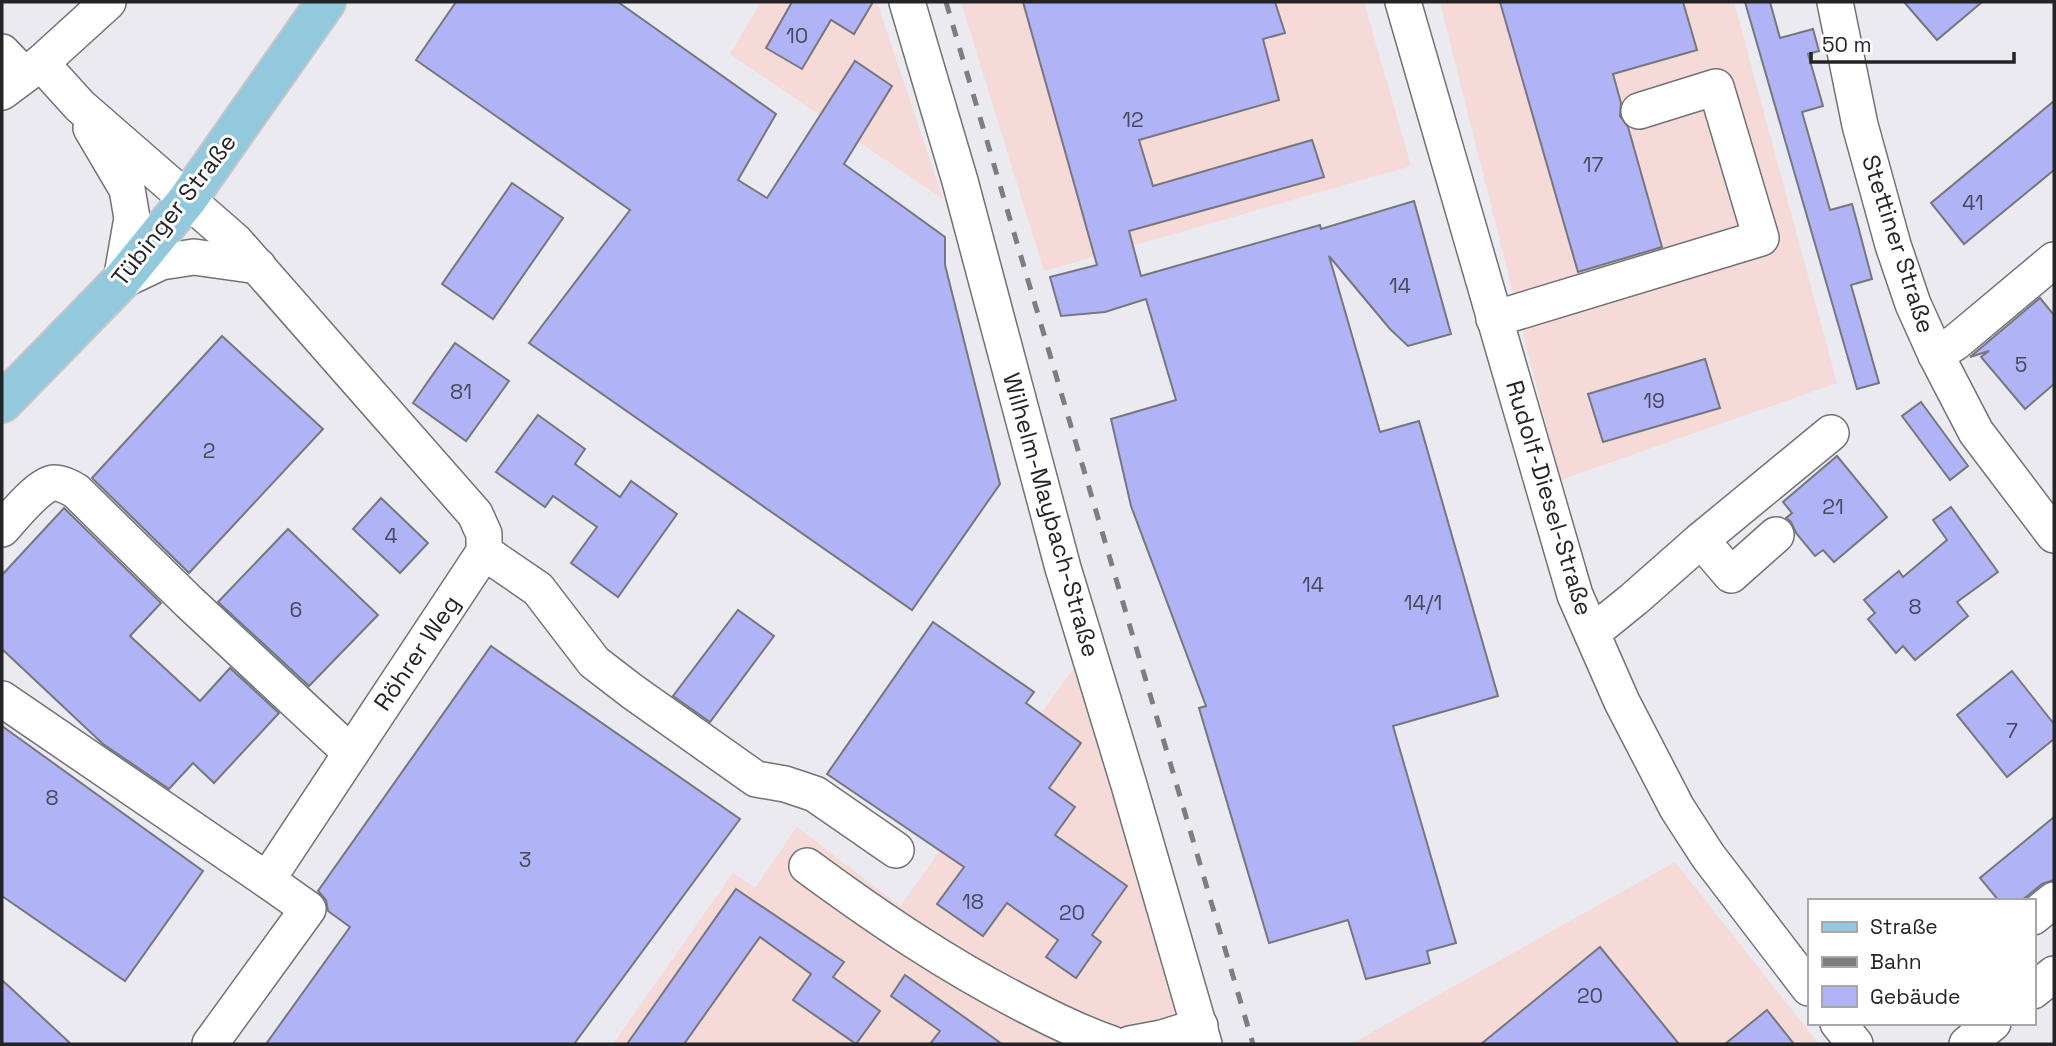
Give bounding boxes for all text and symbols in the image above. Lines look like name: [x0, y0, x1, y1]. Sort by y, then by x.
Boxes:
scale bar: [1811, 21, 2014, 65]
house number: 10: [786, 22, 808, 49]
text: 50 m: [1822, 31, 1872, 58]
house number: 12: [1122, 106, 1144, 133]
street label: Tübinger Straße: [104, 127, 243, 292]
house number: 17: [1583, 151, 1603, 178]
street label: Stettiner Straße: [1855, 151, 1942, 337]
house number: 41: [1962, 189, 1984, 216]
house number: 14: [1389, 272, 1411, 299]
house number: 5: [2015, 351, 2027, 378]
street label: Wilhelm-Maybach-Straße: [996, 369, 1107, 661]
street label: Rudolf-Diesel-Straße: [1499, 377, 1600, 619]
house number: 81: [450, 378, 472, 405]
house number: 19: [1643, 387, 1665, 414]
house number: 2: [203, 437, 215, 464]
house number: 21: [1822, 493, 1844, 520]
house number: 4: [384, 522, 398, 549]
house number: 14: [1302, 571, 1324, 598]
street label: Röhrer Weg: [367, 589, 467, 716]
house number: 14/1: [1404, 589, 1442, 616]
house number: 8: [1908, 593, 1922, 620]
house number: 6: [290, 596, 302, 623]
house number: 7: [2006, 717, 2018, 744]
house number: 8: [45, 784, 59, 811]
house number: 3: [519, 846, 531, 873]
house number: 18: [962, 888, 984, 915]
house number: 20: [1059, 899, 1085, 926]
legend: [1808, 899, 2035, 1025]
text: Straße: [1870, 913, 1938, 940]
text: Bahn: [1870, 948, 1922, 975]
house number: 20: [1577, 982, 1603, 1009]
text: Gebäude: [1870, 983, 1960, 1010]

